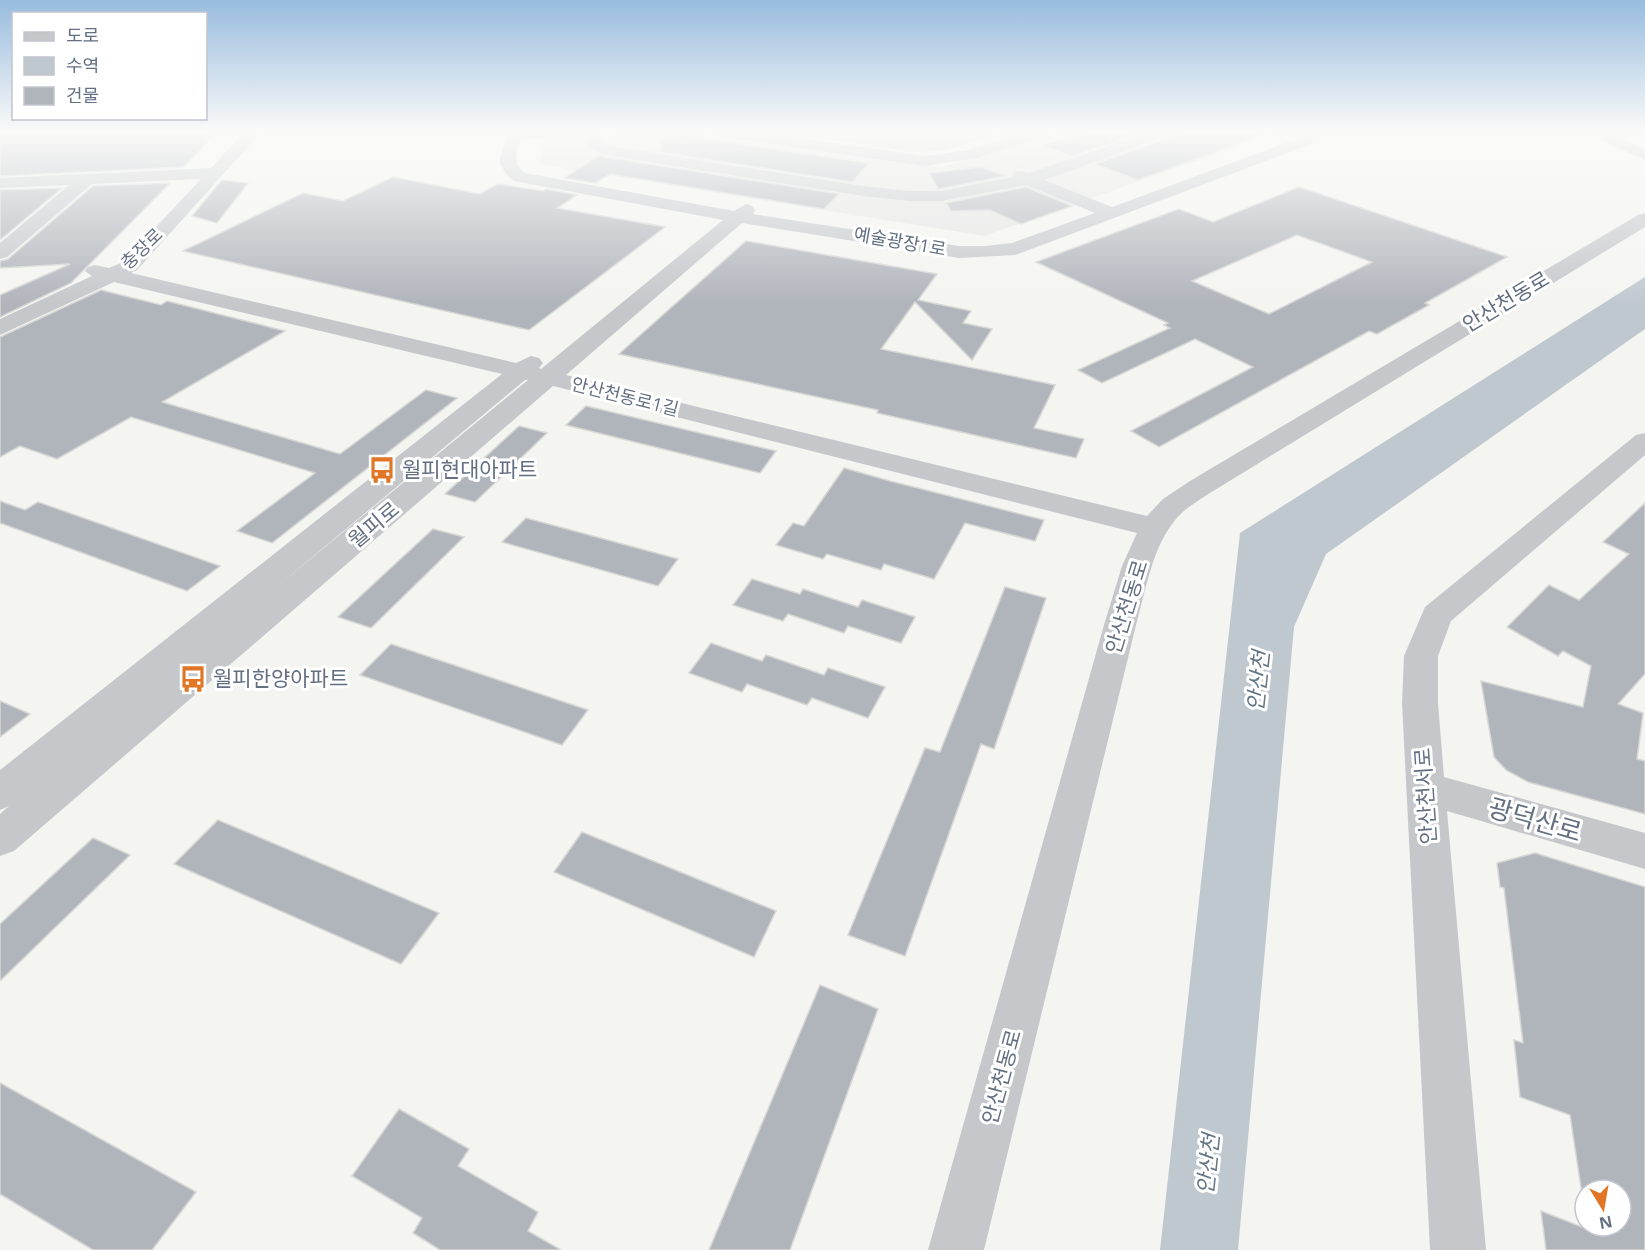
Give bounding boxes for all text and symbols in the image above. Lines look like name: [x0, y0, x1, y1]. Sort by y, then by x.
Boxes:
legend: [12, 12, 207, 120]
text: 도로: [66, 23, 99, 47]
text: 수역: [66, 53, 99, 77]
text: 건물: [66, 83, 99, 107]
street label: 예술광장1로: [852, 221, 948, 261]
street label: 충장로: [115, 222, 168, 274]
street label: 안산천동로: [1457, 264, 1554, 338]
street label: 안산천동로1길: [569, 371, 681, 421]
bus stop icon: 월피현대아파트: [367, 455, 397, 485]
place label: 월피현대아파트: [402, 455, 537, 483]
street label: 월피로: [342, 495, 405, 554]
street label: 안산천동로: [1099, 556, 1154, 657]
water label: 안산천: [1239, 646, 1275, 713]
bus stop icon: 월피한양아파트: [178, 664, 208, 694]
place label: 월피한양아파트: [213, 664, 348, 692]
street label: 안산천서로: [1408, 747, 1442, 845]
street label: 광덕산로: [1484, 789, 1586, 850]
street label: 안산천동로: [975, 1026, 1027, 1127]
water label: 안산천: [1189, 1129, 1225, 1196]
north arrow: [1573, 1178, 1633, 1238]
text: N: [1597, 1211, 1614, 1235]

